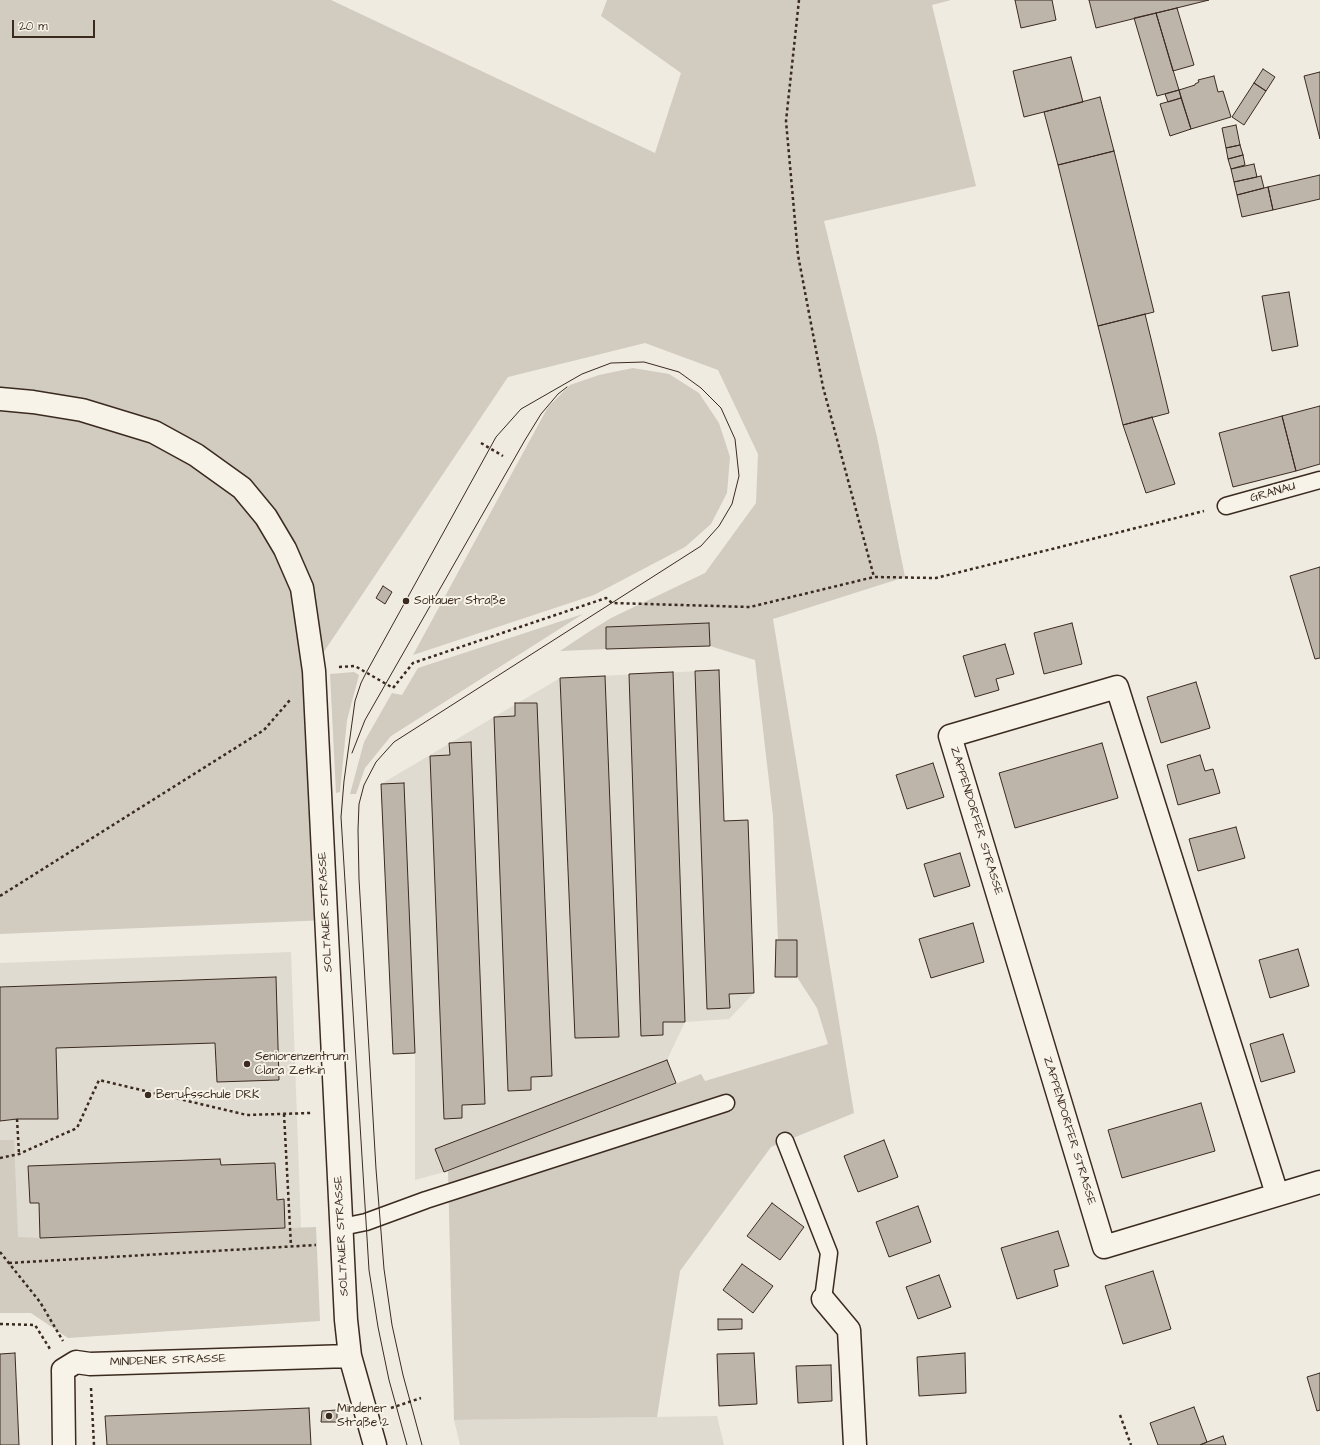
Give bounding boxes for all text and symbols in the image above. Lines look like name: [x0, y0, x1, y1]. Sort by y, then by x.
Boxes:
scale bar: [14, 12, 97, 38]
text: 20 m: [19, 18, 48, 35]
street label: GRANAU: [1249, 480, 1297, 506]
place label: Soltauer Straße: [414, 594, 506, 608]
marker: Soltauer Straße: [401, 596, 411, 606]
street label: ZAPPENDORFER STRASSE: [947, 745, 1005, 897]
street label: SOLTAUER STRASSE: [316, 852, 336, 972]
place label: Seniorenzentrum Clara Zetkin: [255, 1050, 348, 1078]
street label: ZAPPENDORFER STRASSE: [1040, 1055, 1098, 1207]
marker: Seniorenzentrum Clara Zetkin: [242, 1059, 252, 1069]
place label: Berufsschule DRK: [156, 1088, 259, 1102]
marker: Berufsschule DRK: [143, 1090, 153, 1100]
street label: SOLTAUER STRASSE: [332, 1176, 352, 1296]
street label: MINDENER STRASSE: [110, 1352, 226, 1370]
place label: Mindener Straße 2: [337, 1402, 389, 1430]
marker: Mindener Straße 2: [324, 1411, 334, 1421]

